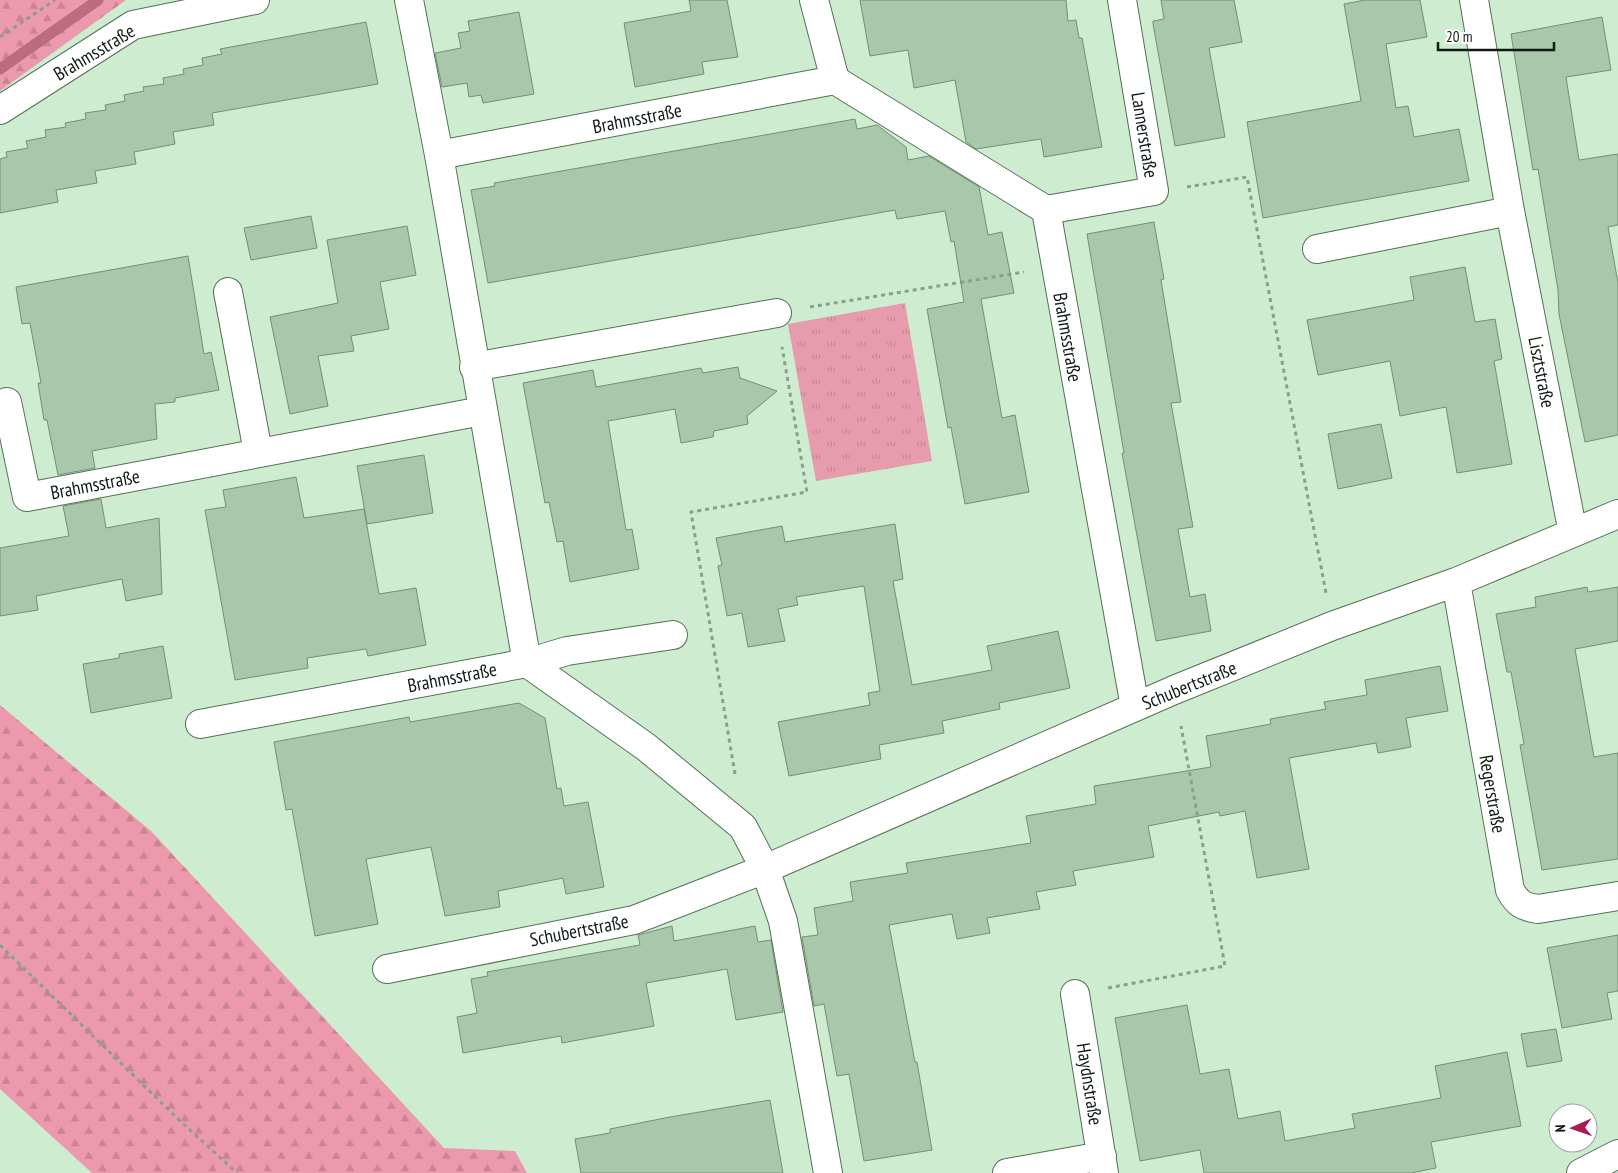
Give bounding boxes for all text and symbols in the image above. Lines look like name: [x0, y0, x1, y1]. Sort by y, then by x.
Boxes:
street label: Brahmsstraße: [49, 18, 139, 86]
scale bar: [1438, 20, 1554, 52]
text: 20 m: [1446, 27, 1472, 46]
street label: Lannerstraße: [1126, 90, 1164, 180]
street label: Brahmsstraße: [590, 98, 684, 138]
street label: Brahmsstraße: [1048, 290, 1088, 384]
street label: Lisztstraße: [1523, 334, 1561, 410]
street label: Brahmsstraße: [48, 464, 142, 504]
street label: Schubertstraße: [1138, 655, 1240, 715]
street label: Brahmsstraße: [405, 657, 499, 697]
street label: Regerstraße: [1474, 753, 1512, 835]
street label: Schubertstraße: [528, 909, 631, 951]
street label: Haydnstraße: [1072, 1041, 1108, 1127]
north arrow: [1548, 1103, 1598, 1153]
text: N: [1551, 1124, 1569, 1133]

